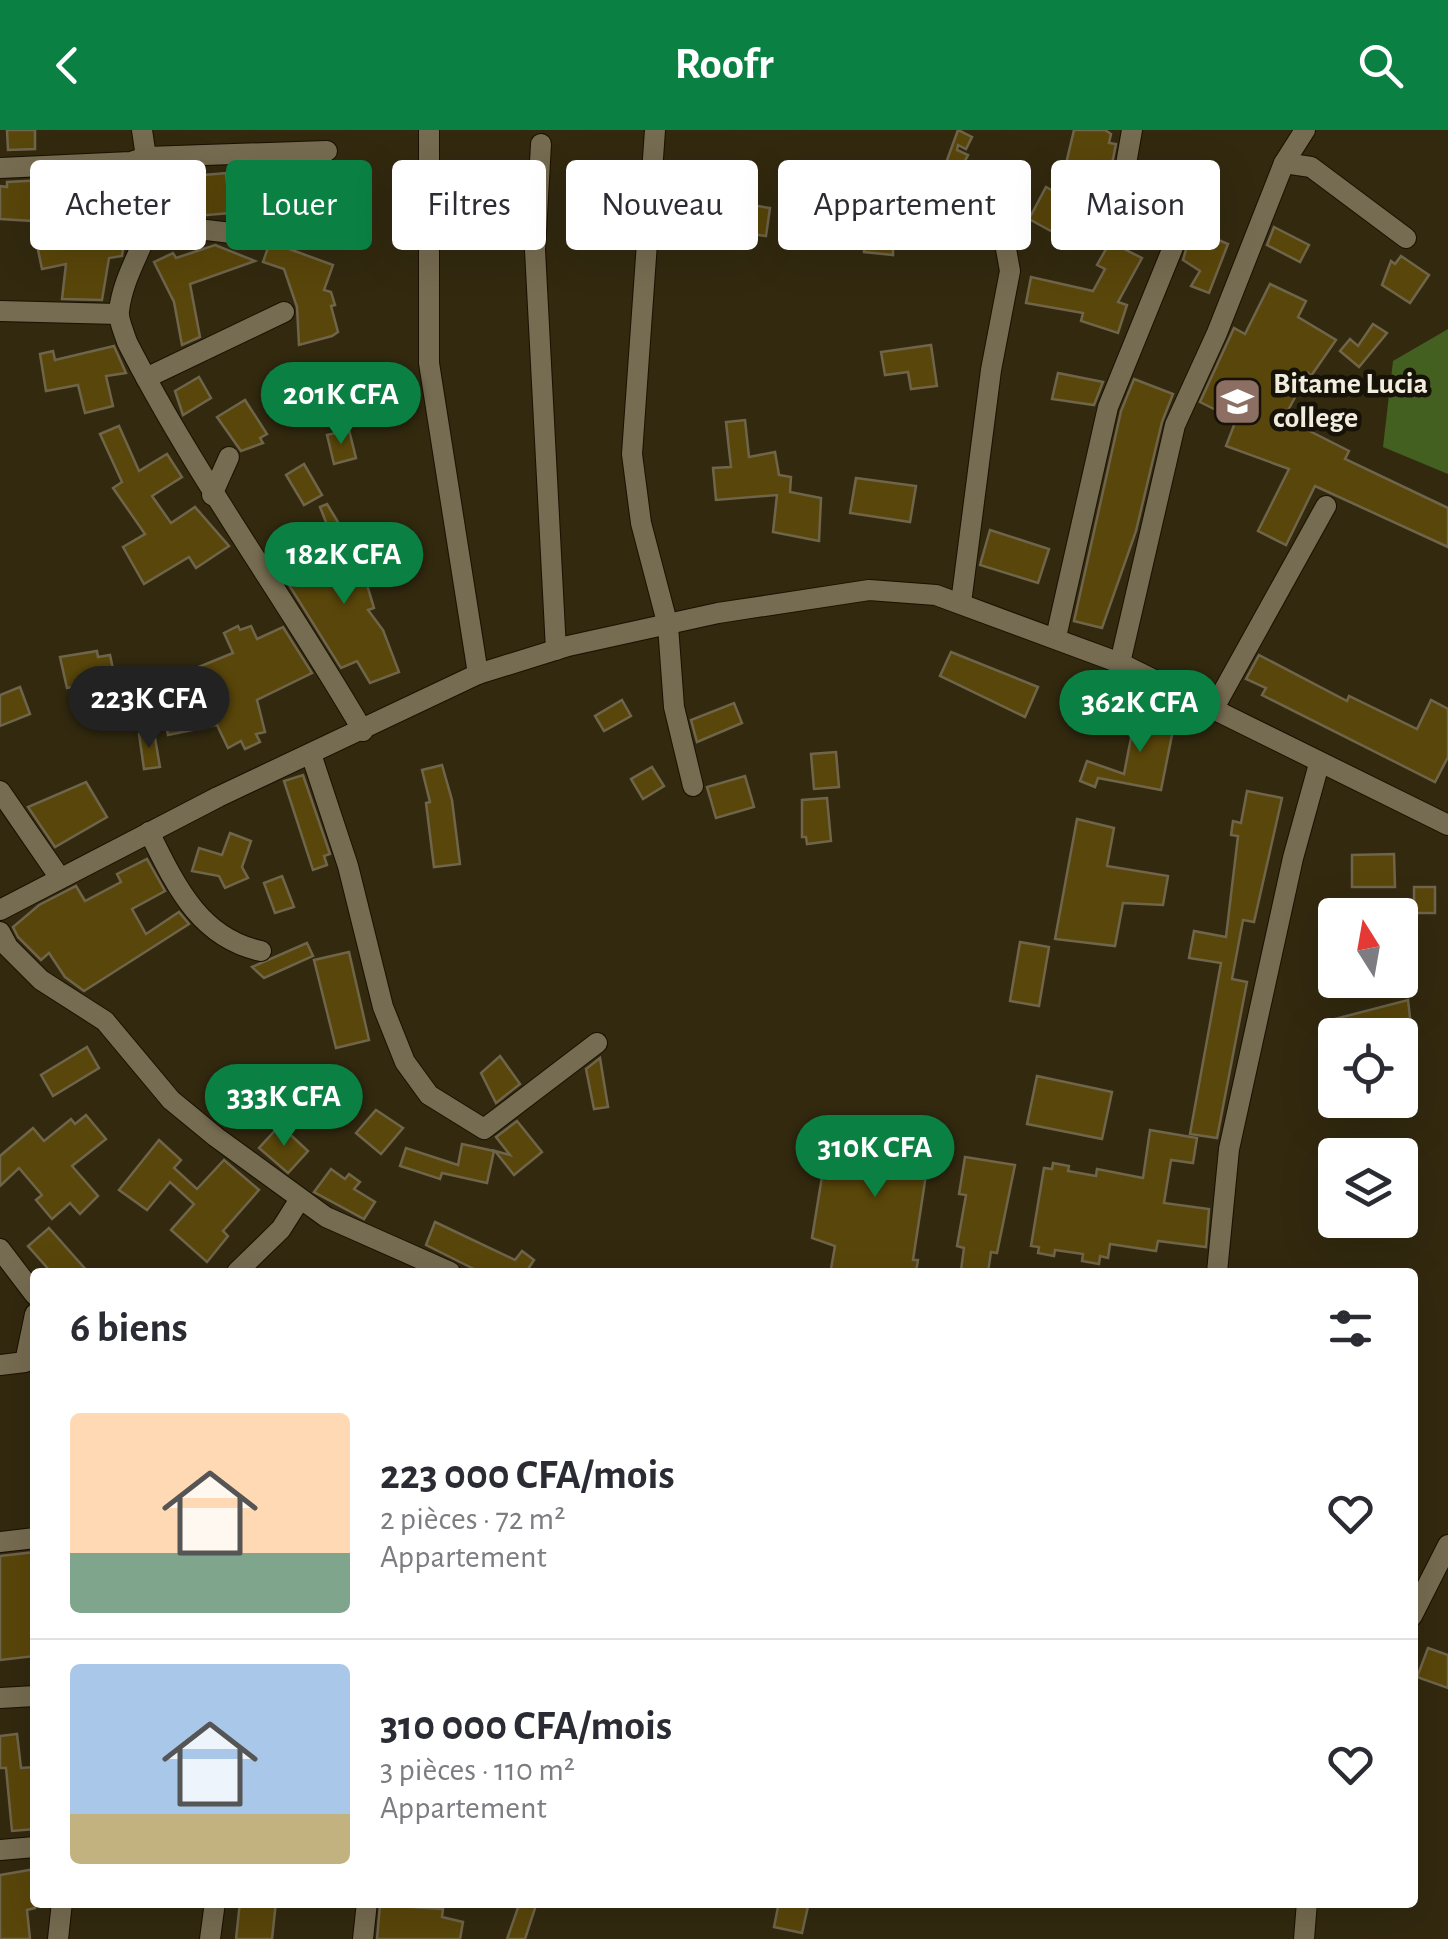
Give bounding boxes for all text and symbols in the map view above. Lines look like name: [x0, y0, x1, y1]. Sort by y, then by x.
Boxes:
icon: back: [40, 38, 95, 93]
icon: search: [1353, 38, 1408, 93]
text: Roofr: [674, 42, 774, 87]
chip: Acheter: [30, 160, 206, 250]
chip: Louer: [226, 160, 372, 250]
chip: Filtres: [392, 160, 546, 250]
chip: Nouveau: [566, 160, 758, 250]
chip: Appartement: [778, 160, 1031, 250]
chip: Maison: [1051, 160, 1220, 250]
pin: 201K CFA: [238, 362, 444, 447]
place label: Bitame Lucia college: [1273, 369, 1428, 433]
school or university icon: Bitame Lucia college: [1212, 375, 1264, 427]
text: 201K CFA: [283, 378, 399, 410]
pin: 182K CFA: [241, 522, 447, 607]
text: 182K CFA: [286, 538, 402, 570]
pin: 223K CFA: [46, 666, 252, 751]
pin: 362K CFA: [1037, 670, 1243, 755]
text: 223K CFA: [91, 682, 208, 714]
text: 362K CFA: [1081, 686, 1199, 718]
north arrow: [1318, 898, 1418, 998]
map controls: [1318, 898, 1418, 1238]
button: locate: [1318, 1018, 1418, 1118]
pin: 333K CFA: [181, 1064, 387, 1149]
text: 333K CFA: [227, 1080, 341, 1112]
pin: 310K CFA: [772, 1115, 978, 1200]
text: 310K CFA: [817, 1131, 933, 1163]
button: layers: [1318, 1138, 1418, 1238]
icon: filters: [1323, 1301, 1378, 1356]
text: 6 biens: [70, 1307, 188, 1349]
icon: home: [150, 1453, 270, 1573]
text: 223 000 CFA/mois: [380, 1454, 675, 1496]
icon: heart: [1323, 1486, 1378, 1541]
text: 2 pièces · 72 m²: [380, 1503, 565, 1535]
text: Appartement: [380, 1541, 547, 1573]
icon: home: [150, 1704, 270, 1824]
text: 310 000 CFA/mois: [380, 1705, 672, 1747]
icon: heart: [1323, 1737, 1378, 1792]
text: 3 pièces · 110 m²: [380, 1754, 575, 1786]
text: Appartement: [380, 1792, 547, 1824]

